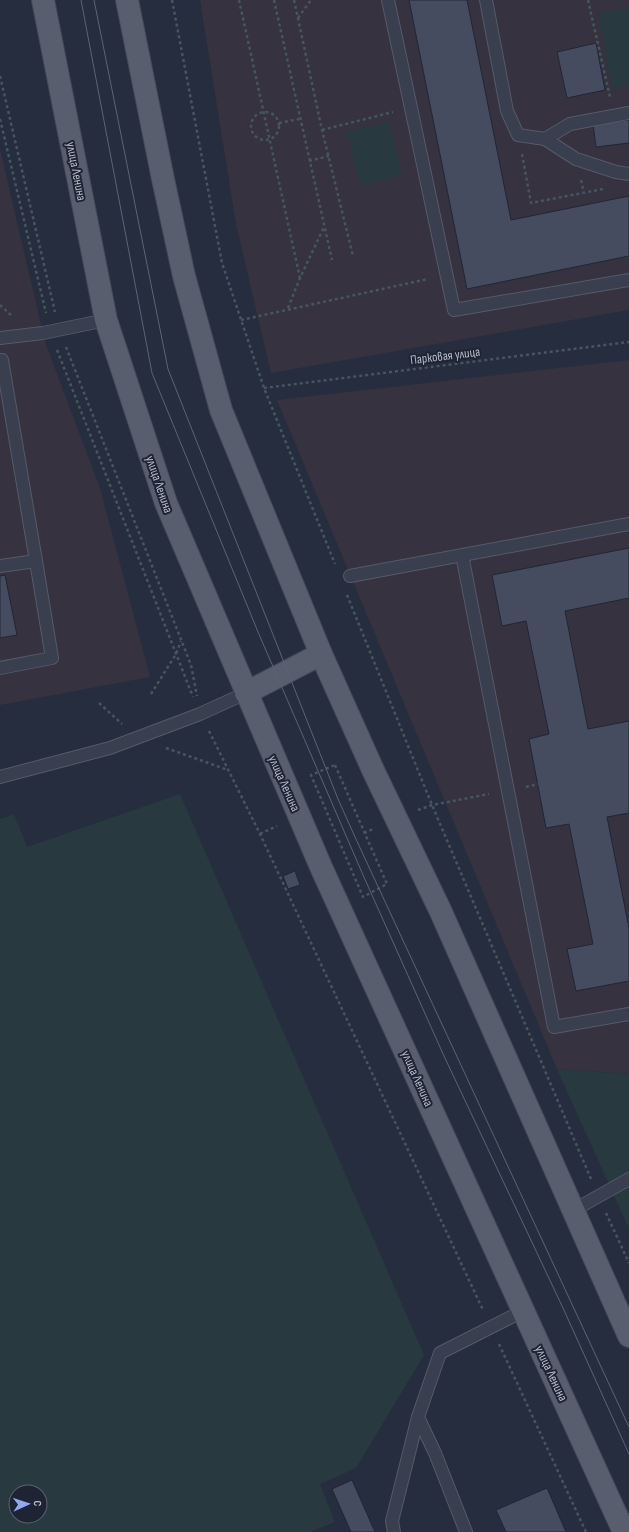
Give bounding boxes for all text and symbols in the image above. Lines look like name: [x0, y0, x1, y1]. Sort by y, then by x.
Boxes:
street label: улица Ленина: [62, 140, 90, 202]
street label: Парковая улица: [409, 344, 481, 368]
street label: улица Ленина: [142, 454, 176, 515]
street label: улица Ленина: [265, 753, 304, 814]
street label: улица Ленина: [398, 1048, 437, 1109]
street label: улица Ленина: [531, 1343, 571, 1404]
north arrow: [8, 1484, 48, 1524]
text: С: [31, 1500, 44, 1507]

